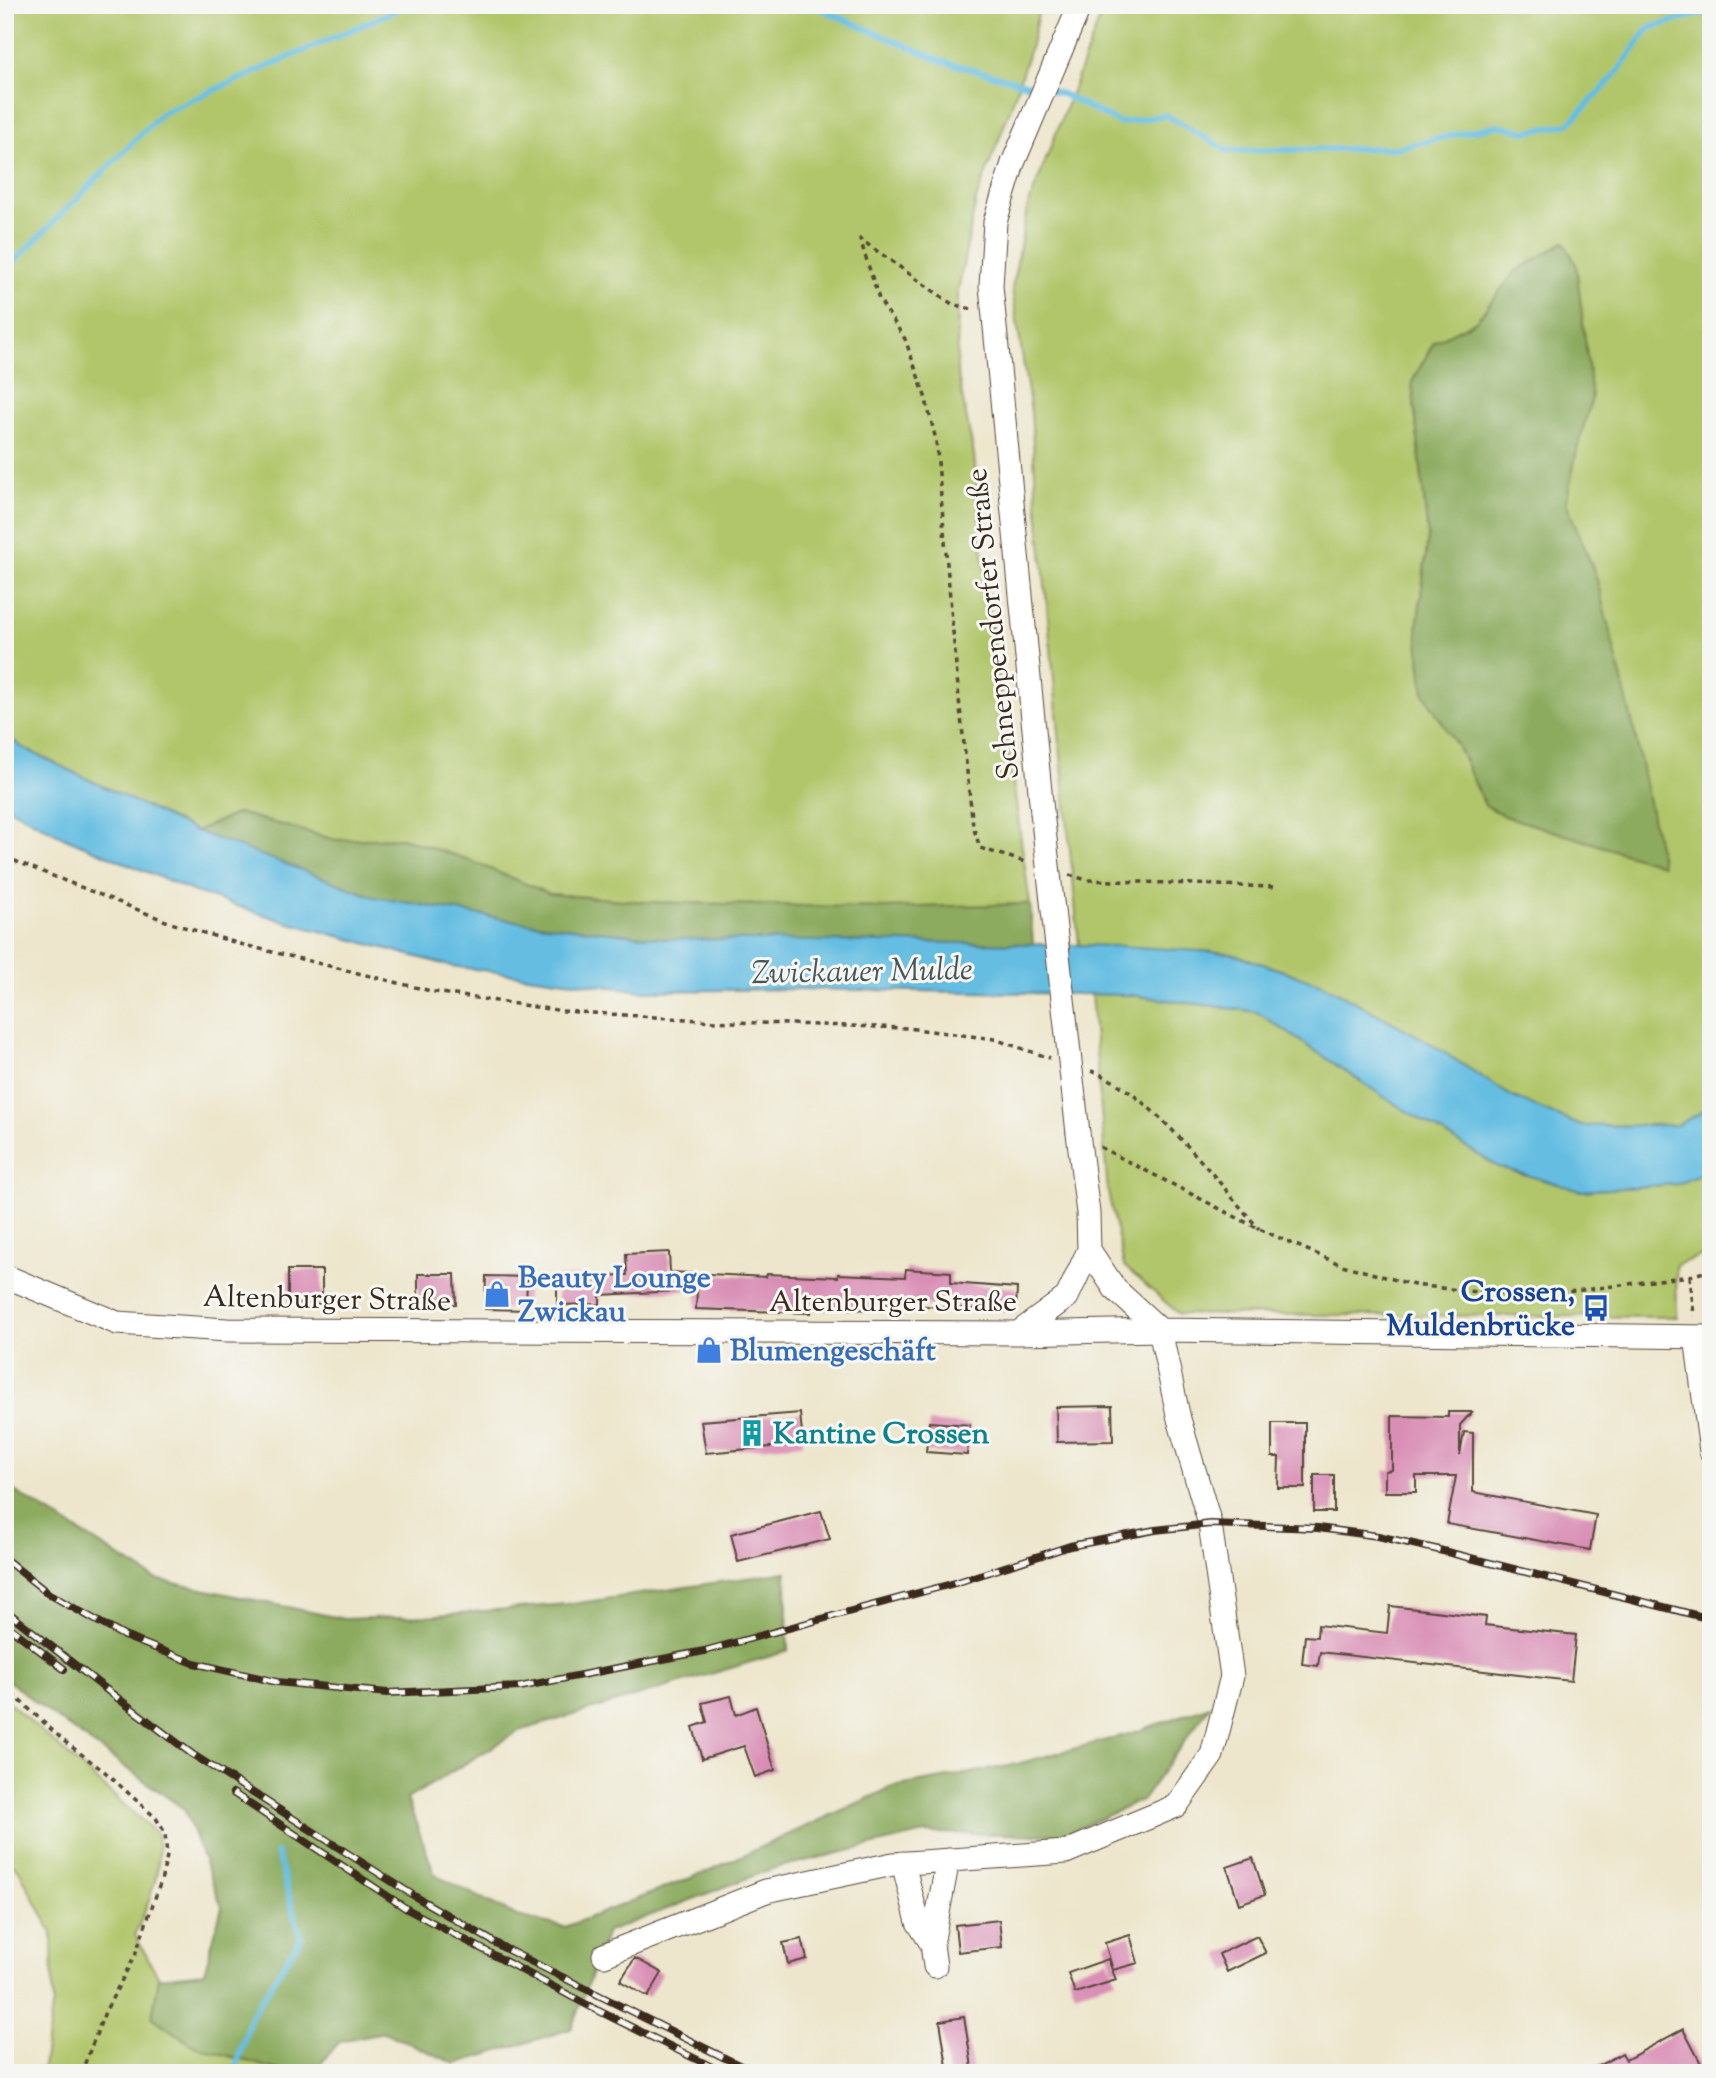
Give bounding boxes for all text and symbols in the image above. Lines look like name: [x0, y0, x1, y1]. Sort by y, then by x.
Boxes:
street label: Schneppendorfer Straße: [957, 466, 1032, 782]
water label: Zwickauer Mulde: [751, 948, 973, 998]
place label: Beauty Lounge Zwickau: [518, 1258, 711, 1335]
place label: Crossen, Muldenbrücke: [1386, 1272, 1575, 1349]
street label: Altenburger Straße: [203, 1277, 451, 1324]
shop icon: Beauty Lounge Zwickau: [482, 1279, 512, 1309]
street label: Altenburger Straße: [769, 1282, 1017, 1325]
bus stop icon: Crossen, Muldenbrücke: [1581, 1293, 1611, 1323]
place label: Blumengeschäft: [730, 1331, 936, 1374]
shop icon: Blumengeschäft: [694, 1335, 724, 1365]
place label: Kantine Crossen: [773, 1414, 990, 1457]
building icon: Kantine Crossen: [737, 1418, 767, 1448]

